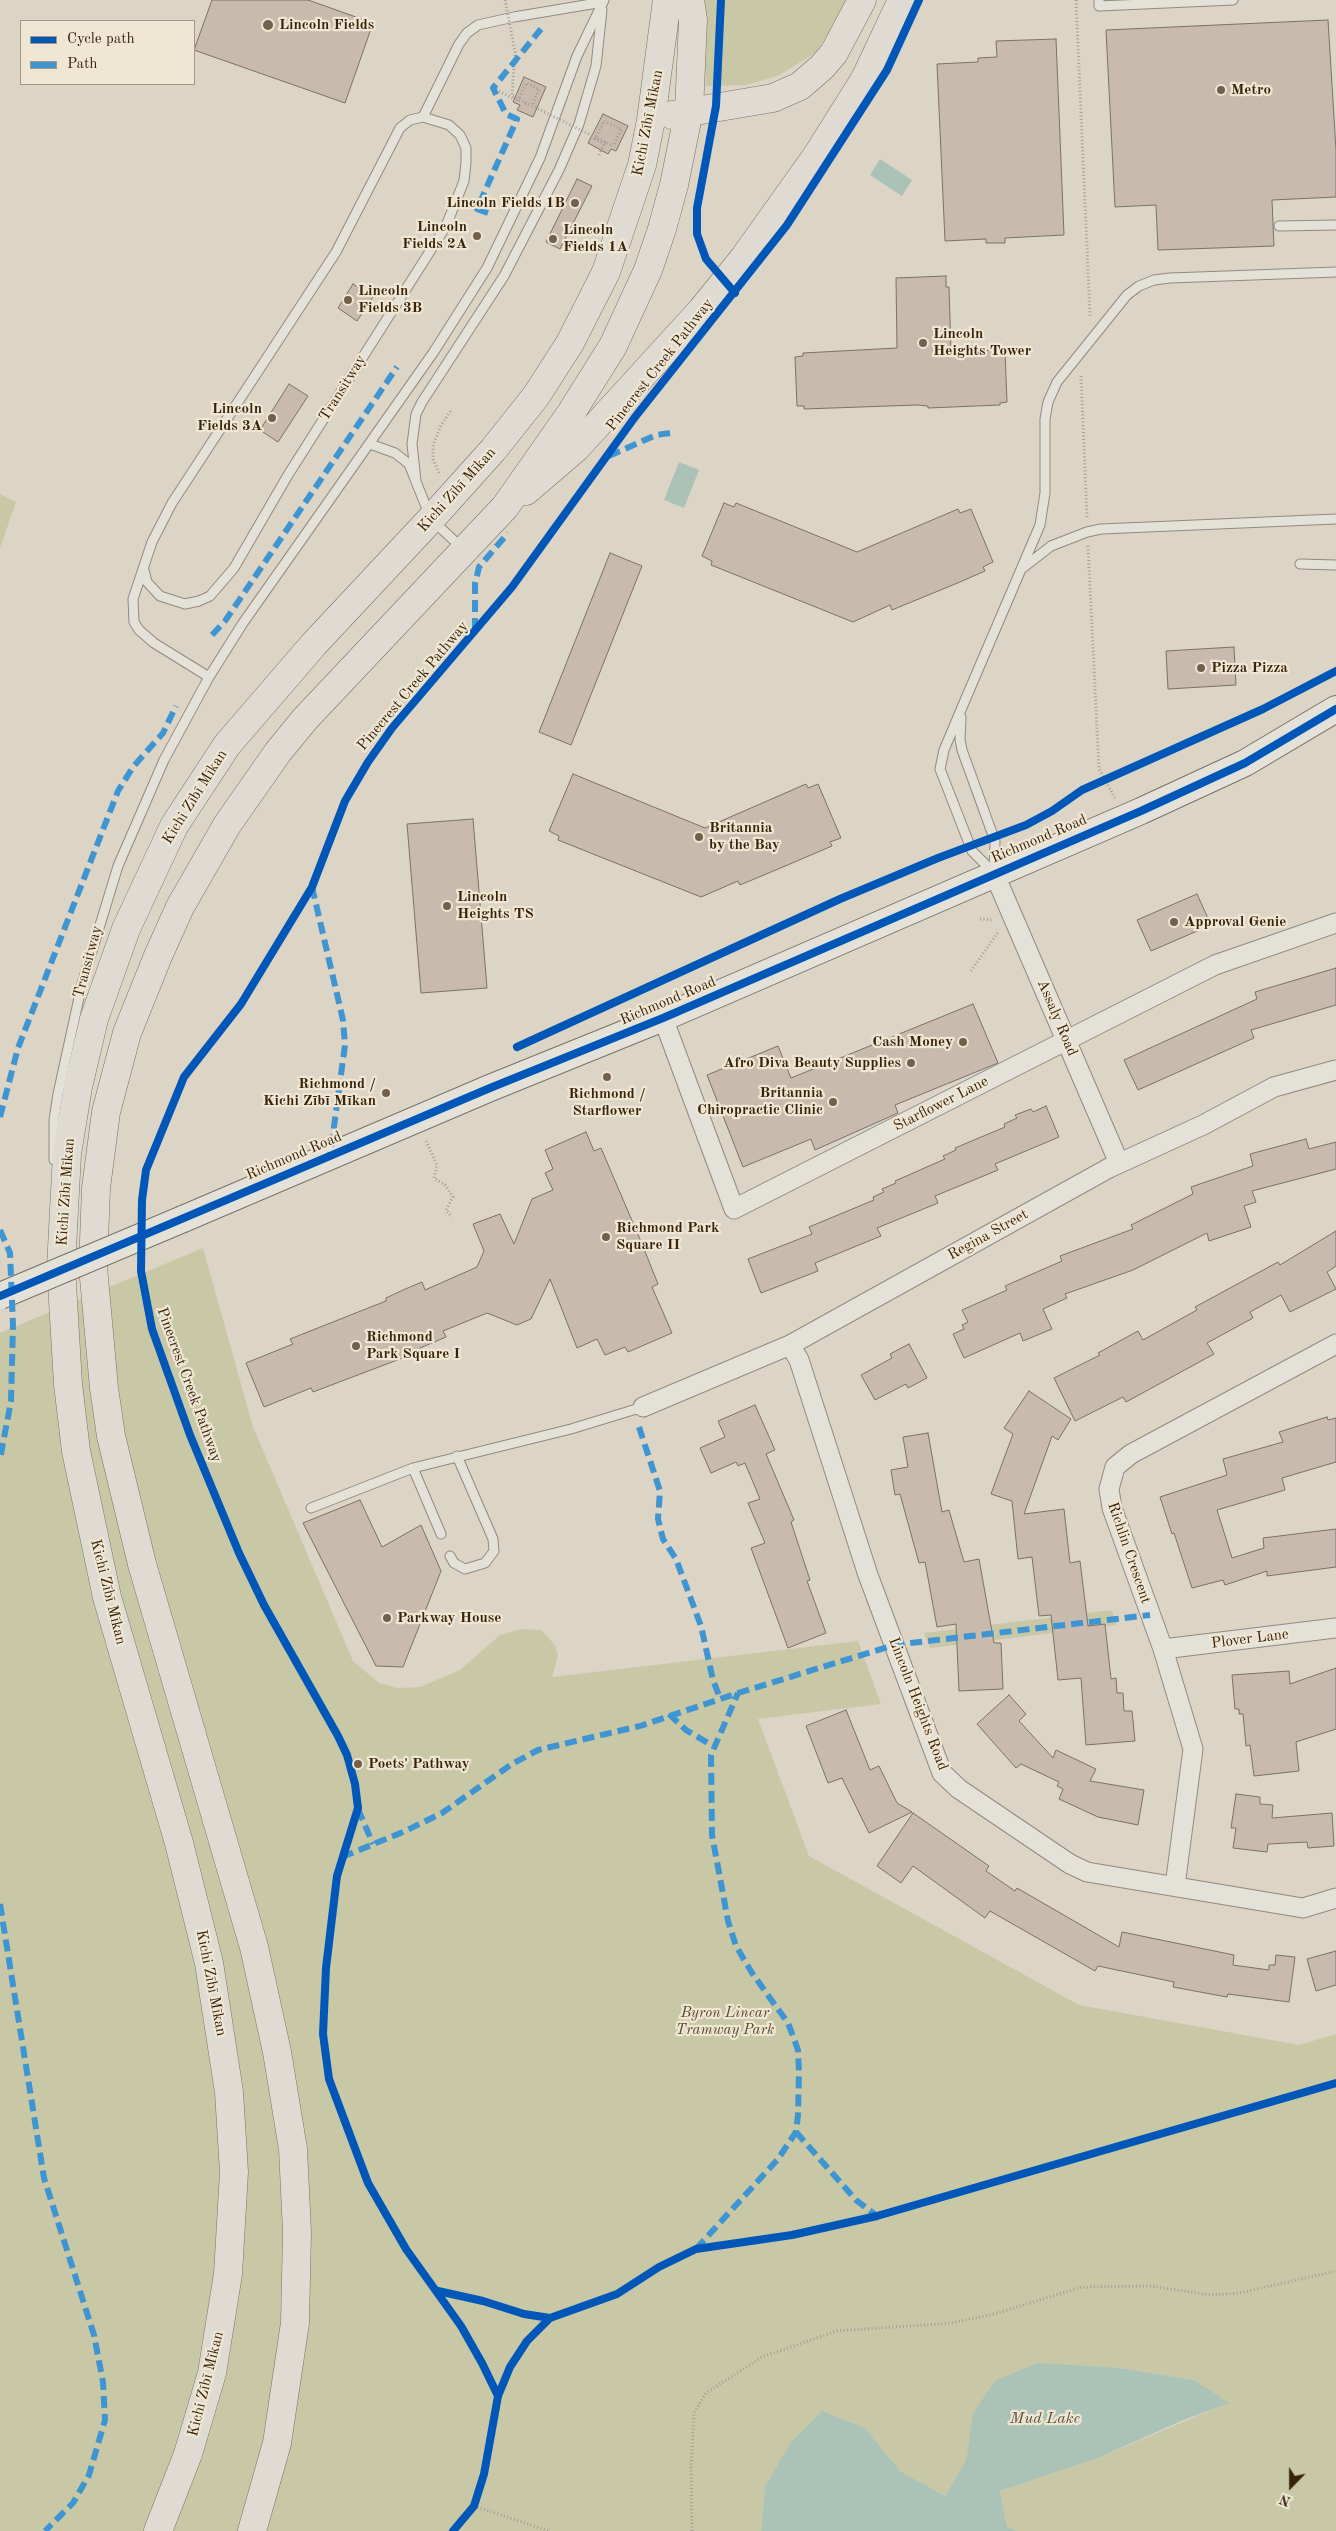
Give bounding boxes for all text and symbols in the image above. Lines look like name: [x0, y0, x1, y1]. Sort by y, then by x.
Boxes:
place label: Lincoln Fields: [279, 16, 374, 34]
marker: Lincoln Fields: [261, 18, 275, 32]
legend: [20, 20, 195, 85]
text: Cycle path: [67, 32, 135, 47]
text: Path: [67, 57, 97, 72]
street label: Kichi Zībī Mīkan: [629, 68, 667, 178]
place label: Metro: [1231, 81, 1271, 99]
marker: Metro: [1215, 84, 1227, 96]
place label: Lincoln Fields 1B: [446, 194, 565, 212]
marker: Lincoln Fields 1B: [569, 197, 581, 209]
place label: Lincoln Fields 2A: [402, 218, 467, 253]
place label: Lincoln Fields 1A: [563, 221, 628, 256]
marker: Lincoln Fields 2A: [471, 230, 483, 242]
marker: Lincoln Fields 1A: [547, 233, 559, 245]
place label: Lincoln Fields 3B: [358, 282, 422, 317]
marker: Lincoln Fields 3B: [342, 294, 354, 306]
street label: Pinecrest Creek Pathway: [603, 295, 717, 435]
place label: Lincoln Heights Tower: [933, 325, 1031, 360]
marker: Lincoln Heights Tower: [917, 337, 929, 349]
street label: Transitway: [316, 352, 370, 424]
place label: Lincoln Fields 3A: [197, 400, 262, 435]
marker: Lincoln Fields 3A: [266, 412, 278, 424]
street label: Kichi Zībī Mīkan: [414, 444, 500, 536]
street label: Pinecrest Creek Pathway: [354, 618, 472, 754]
place label: Pizza Pizza: [1211, 659, 1288, 677]
marker: Pizza Pizza: [1195, 662, 1207, 674]
street label: Kichi Zībī Mīkan: [159, 746, 231, 848]
street label: Richmond Road: [988, 811, 1090, 867]
place label: Britannia by the Bay: [709, 819, 780, 854]
marker: Britannia by the Bay: [693, 831, 705, 843]
place label: Lincoln Heights TS: [457, 888, 534, 923]
marker: Lincoln Heights TS: [441, 900, 453, 912]
place label: Approval Genie: [1184, 913, 1286, 931]
marker: Approval Genie: [1168, 916, 1180, 928]
street label: Transitway: [70, 924, 106, 1000]
street label: Richmond Road: [617, 973, 719, 1029]
street label: Assaly Road: [1033, 977, 1081, 1059]
place label: Cash Money: [872, 1033, 953, 1051]
marker: Cash Money: [957, 1036, 969, 1048]
place label: Afro Diva Beauty Supplies: [723, 1054, 901, 1072]
marker: Afro Diva Beauty Supplies: [905, 1057, 917, 1069]
marker: Richmond / Starflower: [601, 1071, 613, 1083]
street label: Starflower Lane: [891, 1072, 991, 1136]
place label: Richmond / Kichi Zībī Mīkan: [263, 1075, 376, 1110]
place label: Britannia Chiropractic Clinic: [697, 1084, 823, 1119]
place label: Richmond / Starflower: [568, 1085, 646, 1120]
marker: Richmond / Kichi Zībī Mīkan: [380, 1087, 392, 1099]
marker: Britannia Chiropractic Clinic: [827, 1096, 839, 1108]
street label: Richmond Road: [243, 1128, 345, 1184]
street label: Kichi Zībī Mīkan: [53, 1137, 79, 1247]
street label: Regina Street: [945, 1205, 1031, 1265]
place label: Richmond Park Square II: [616, 1219, 719, 1254]
marker: Richmond Park Square II: [600, 1231, 612, 1243]
street label: Pinecrest Creek Pathway: [153, 1305, 225, 1465]
place label: Richmond Park Square I: [366, 1328, 460, 1363]
marker: Richmond Park Square I: [350, 1340, 362, 1352]
street label: Richlin Crescent: [1103, 1500, 1155, 1606]
street label: Kichi Zībī Mīkan: [86, 1537, 130, 1647]
place label: Parkway House: [397, 1609, 501, 1627]
marker: Parkway House: [381, 1612, 393, 1624]
street label: Plover Lane: [1210, 1625, 1290, 1653]
street label: Lincoln Heights Road: [884, 1635, 952, 1773]
place label: Poets' Pathway: [368, 1755, 470, 1773]
marker: Poets' Pathway: [352, 1758, 364, 1770]
street label: Kichi Zībī Mīkan: [192, 1928, 230, 2038]
park label: Byron Linear Tramway Park: [676, 2004, 774, 2039]
street label: Kichi Zībī Mīkan: [184, 2329, 228, 2439]
water label: Mud Lake: [1010, 2409, 1080, 2429]
north arrow: [1266, 2461, 1316, 2511]
text: N: [1278, 2491, 1293, 2508]

